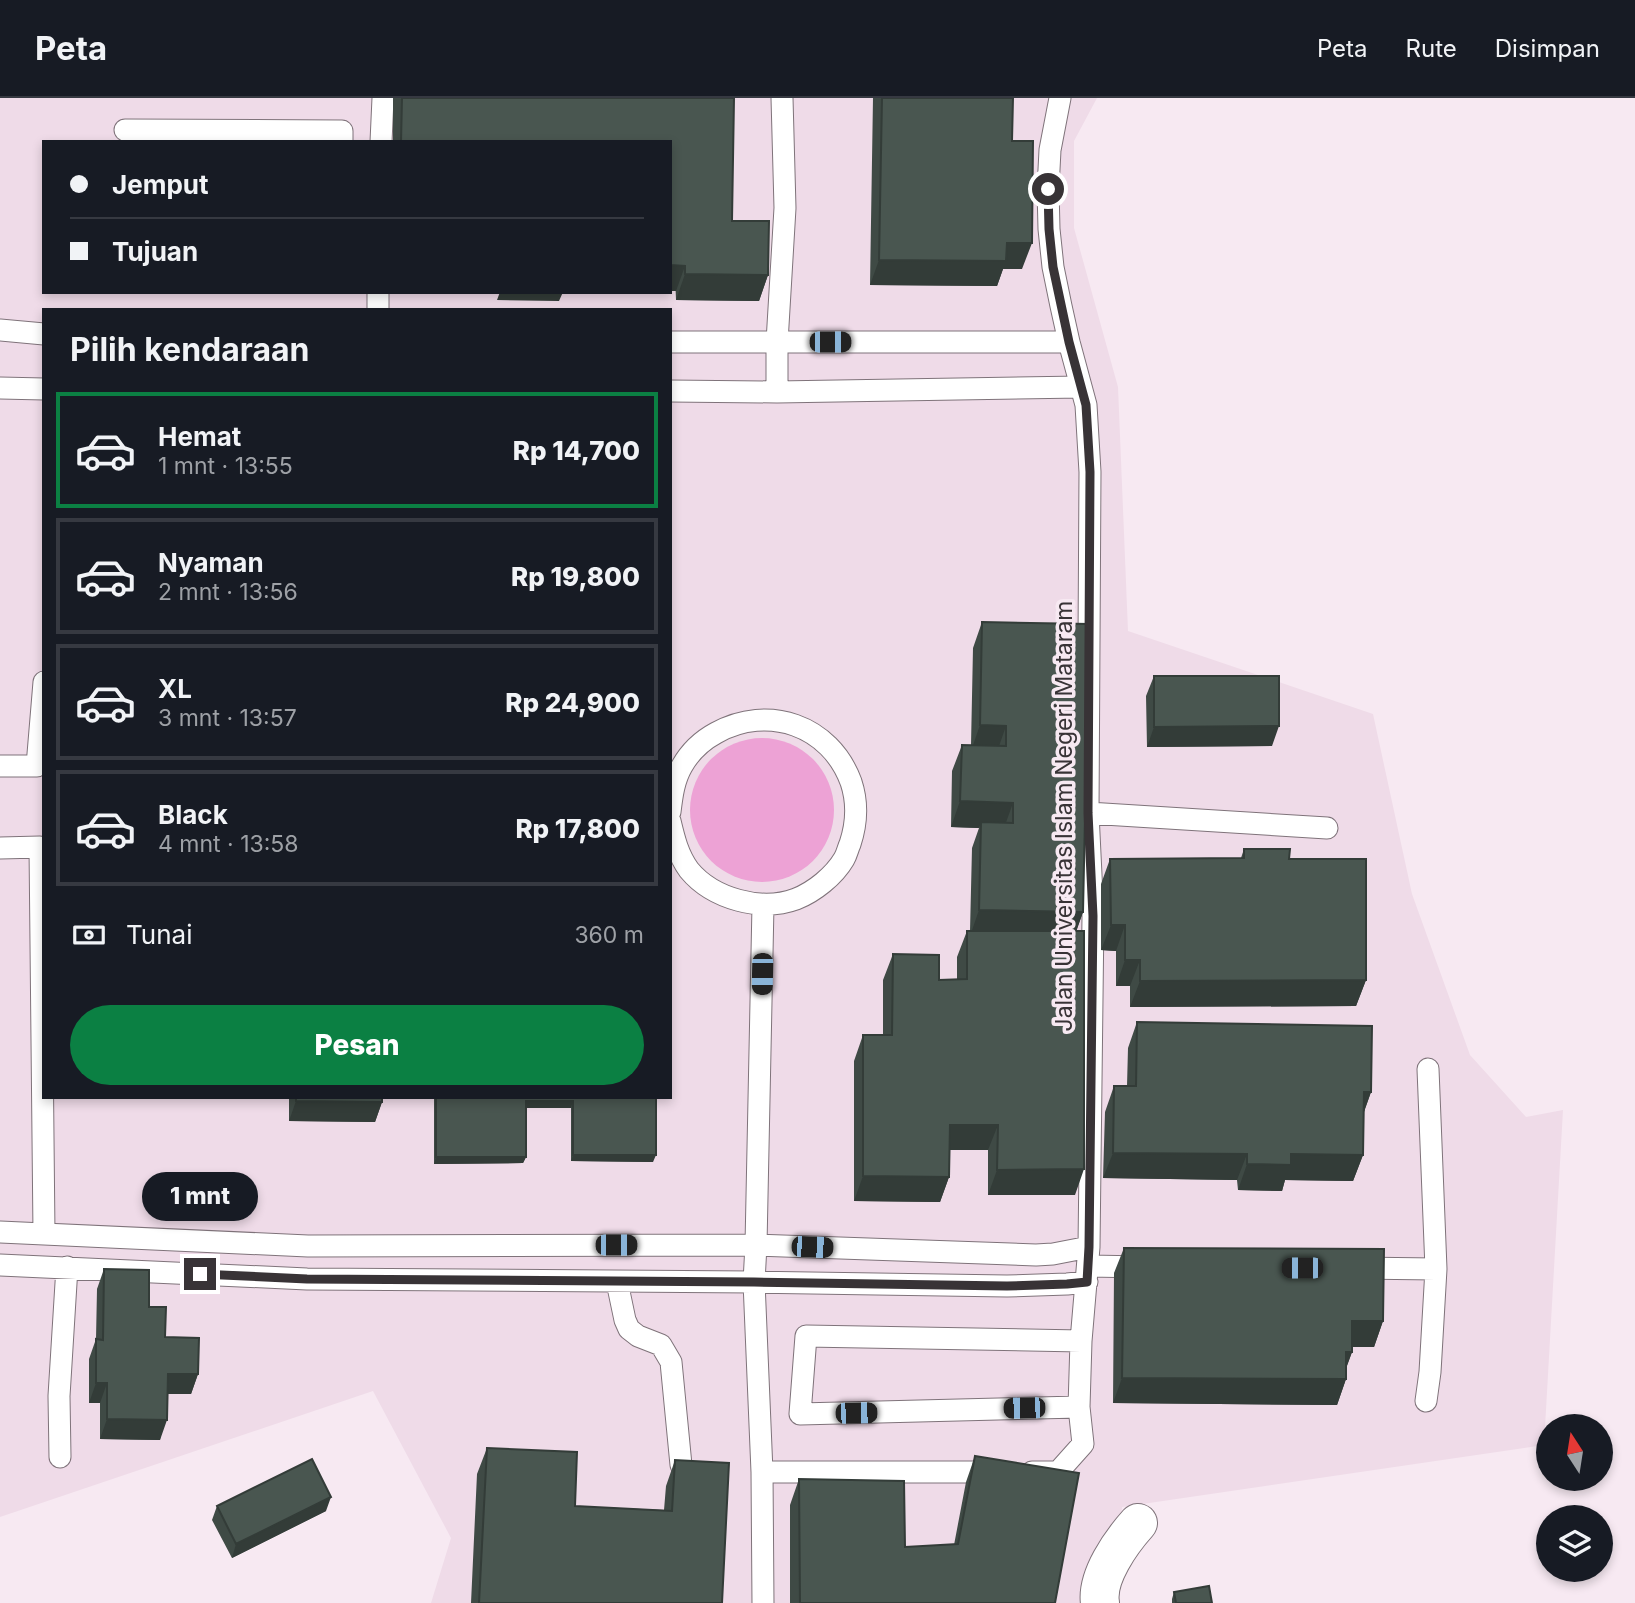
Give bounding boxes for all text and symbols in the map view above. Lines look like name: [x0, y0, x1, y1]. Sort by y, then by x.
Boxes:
text: Peta: [35, 28, 107, 68]
text: Peta: [1317, 34, 1368, 63]
text: Rute: [1406, 34, 1457, 63]
text: Disimpan: [1495, 34, 1600, 63]
text: Jemput: [112, 169, 209, 200]
route start: [1032, 173, 1064, 205]
text: Tujuan: [112, 236, 198, 267]
text: Pilih kendaraan: [70, 330, 310, 369]
car: [810, 332, 852, 353]
icon: car: [74, 419, 137, 482]
text: Hemat: [158, 421, 241, 452]
text: Rp 14,700: [513, 435, 640, 466]
text: 1 mnt · 13:55: [158, 452, 293, 480]
icon: car: [74, 545, 137, 608]
text: Nyaman: [158, 547, 264, 578]
text: Rp 19,800: [511, 561, 640, 592]
text: 2 mnt · 13:56: [158, 578, 298, 606]
street label: Jalan Universitas Islam Negeri Mataram: [1050, 601, 1078, 1031]
icon: car: [74, 671, 137, 734]
text: XL: [158, 673, 192, 704]
text: Rp 24,900: [505, 687, 640, 718]
text: 3 mnt · 13:57: [158, 704, 297, 732]
icon: car: [74, 797, 137, 860]
text: Black: [158, 799, 228, 830]
text: Rp 17,800: [515, 813, 640, 844]
text: 4 mnt · 13:58: [158, 830, 299, 858]
icon: cash: [70, 916, 108, 954]
text: Tunai: [126, 919, 193, 950]
text: 360 m: [574, 921, 644, 949]
car: [752, 953, 773, 995]
button: Pesan: [70, 1005, 644, 1085]
callout: 1 mnt: [142, 1172, 258, 1222]
text: 1 mnt: [170, 1182, 230, 1210]
car: [596, 1235, 638, 1256]
car: [791, 1236, 834, 1258]
route end: [184, 1258, 216, 1290]
car: [1282, 1258, 1324, 1279]
car: [1003, 1397, 1046, 1419]
car: [835, 1402, 878, 1424]
north arrow: [1536, 1414, 1614, 1491]
map controls: [1536, 1414, 1613, 1582]
button: layers: [1536, 1505, 1613, 1582]

